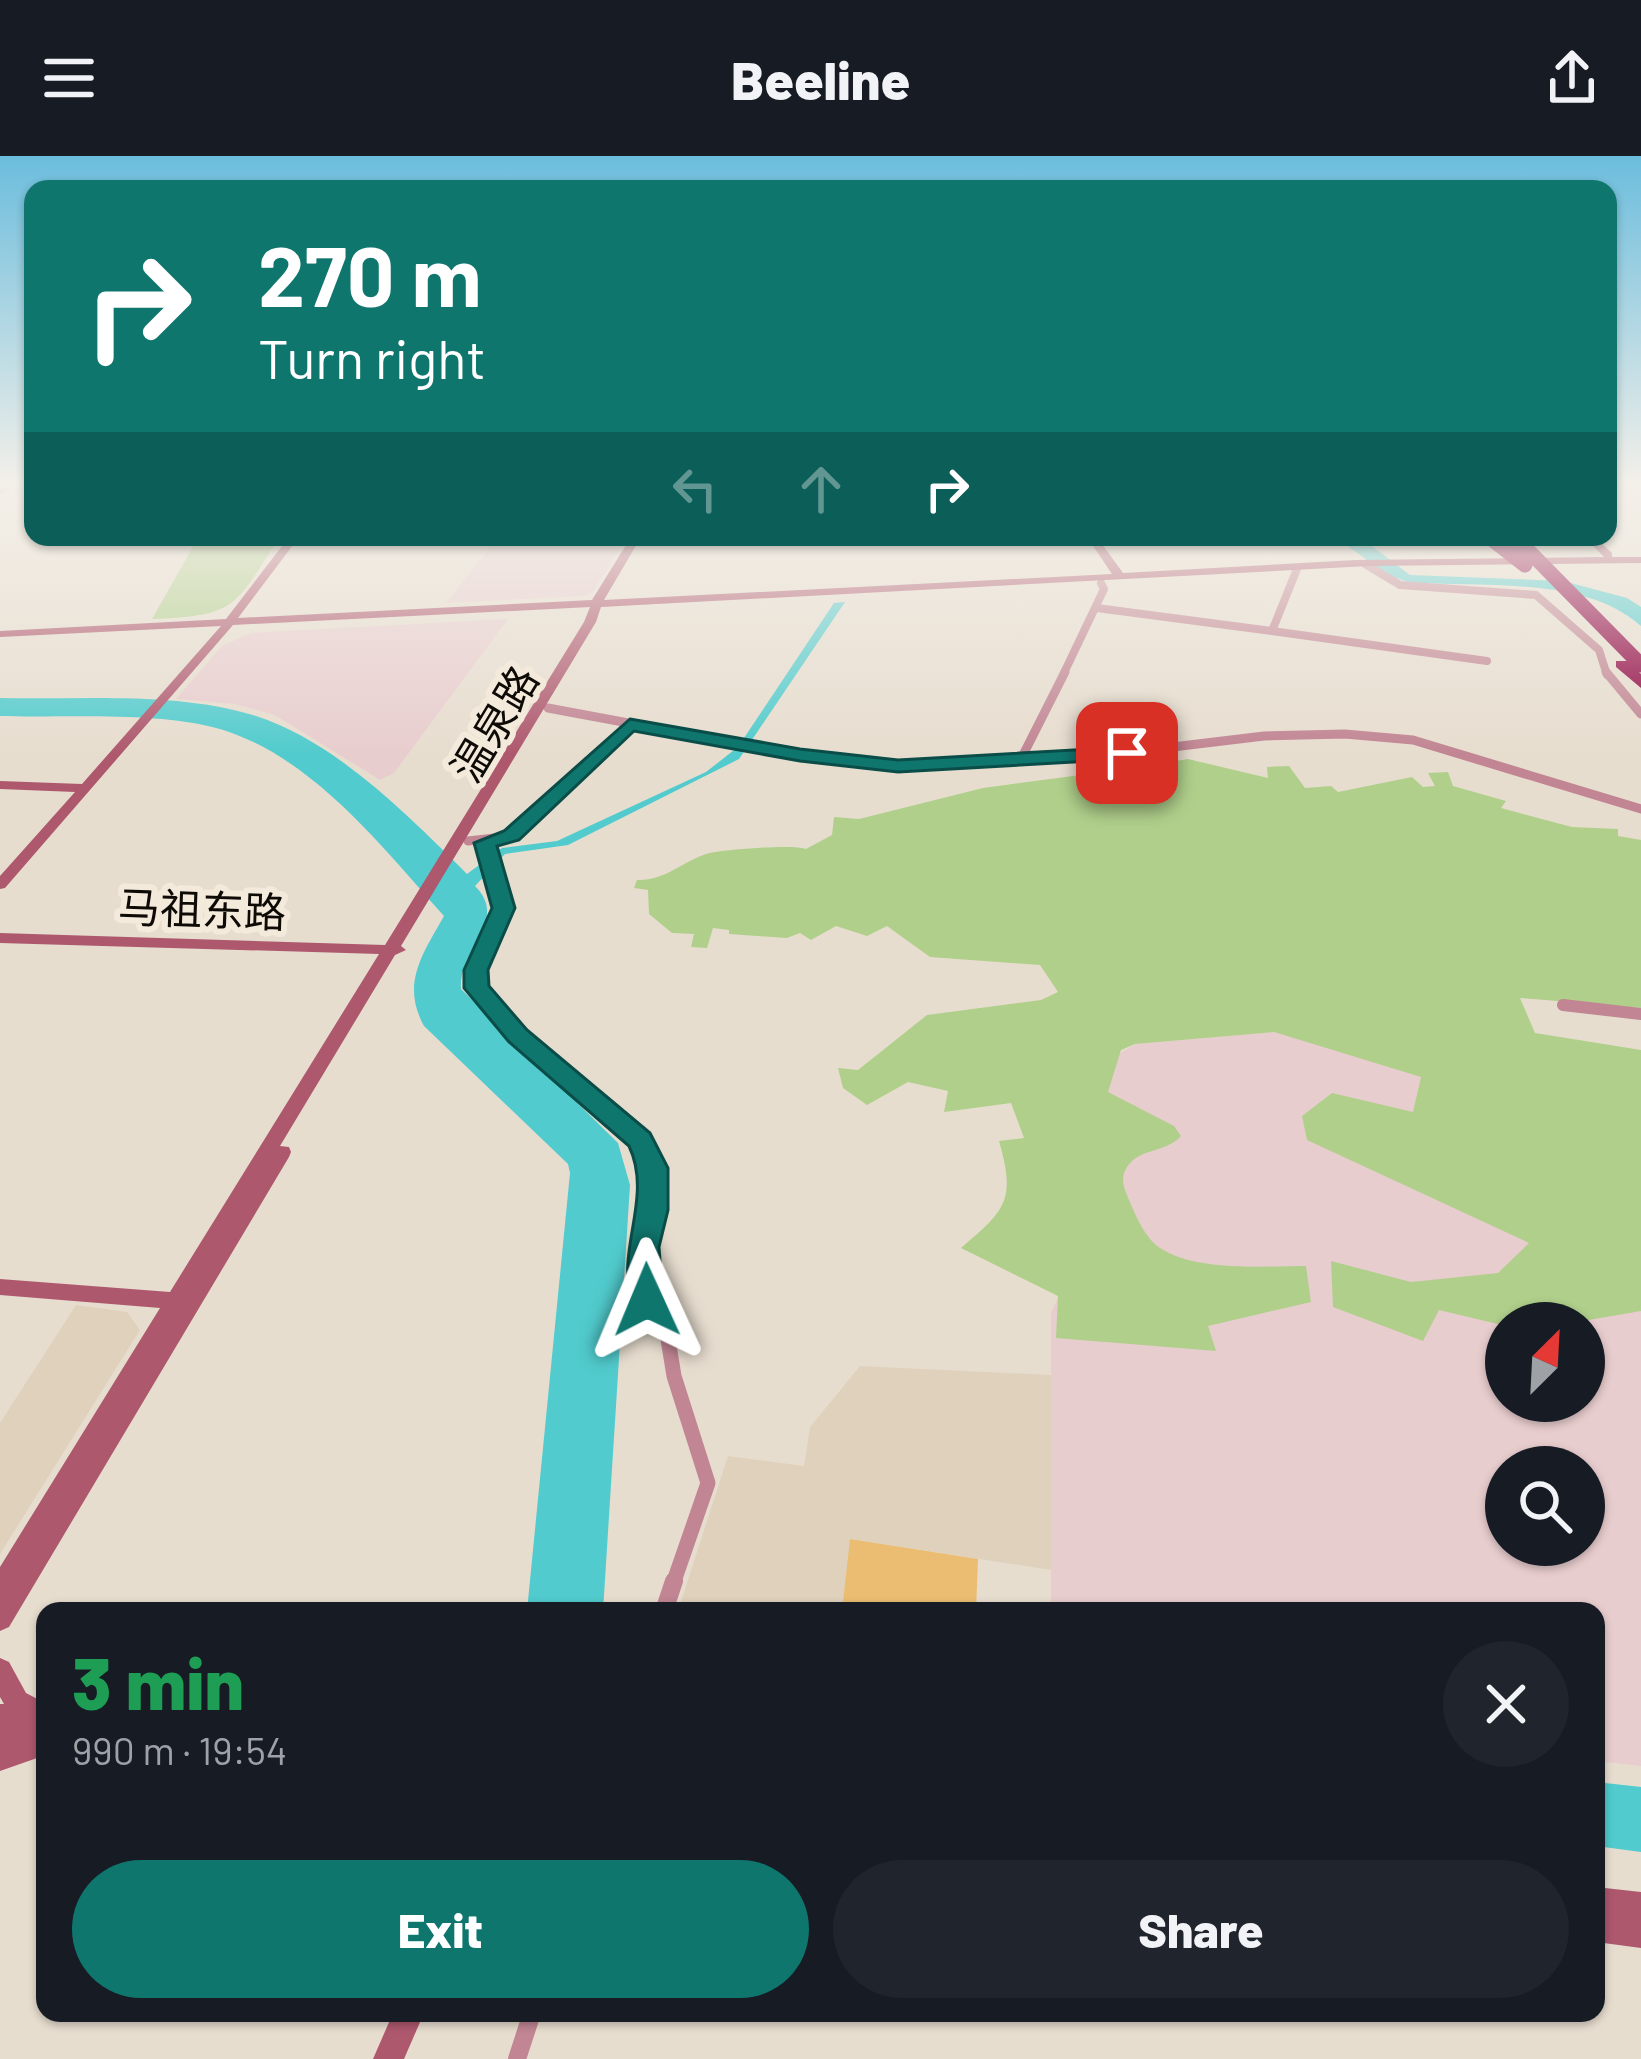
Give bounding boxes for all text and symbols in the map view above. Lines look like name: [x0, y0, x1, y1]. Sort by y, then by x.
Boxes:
icon: menu: [36, 45, 102, 111]
icon: share: [1539, 45, 1605, 111]
text: Beeline: [731, 46, 910, 111]
text: 270 m: [258, 223, 482, 324]
icon: right: [60, 228, 216, 384]
text: Turn right: [258, 325, 486, 390]
icon: left: [662, 456, 728, 522]
icon: ahead: [788, 456, 854, 522]
icon: right: [914, 456, 980, 522]
street label: 温泉路: [439, 656, 547, 790]
pin: [1076, 702, 1178, 804]
icon: arrive: [1094, 720, 1160, 786]
street label: 马祖东路: [117, 880, 287, 936]
position arrow: [584, 1237, 710, 1363]
north arrow: [1485, 1302, 1605, 1422]
map controls: [1485, 1302, 1605, 1566]
button: search: [1485, 1446, 1605, 1566]
text: 3 min: [72, 1638, 244, 1724]
button: close: [1443, 1641, 1569, 1767]
text: 990 m · 19:54: [72, 1726, 287, 1773]
button: Exit: [72, 1860, 809, 1998]
button: Share: [833, 1860, 1569, 1998]

